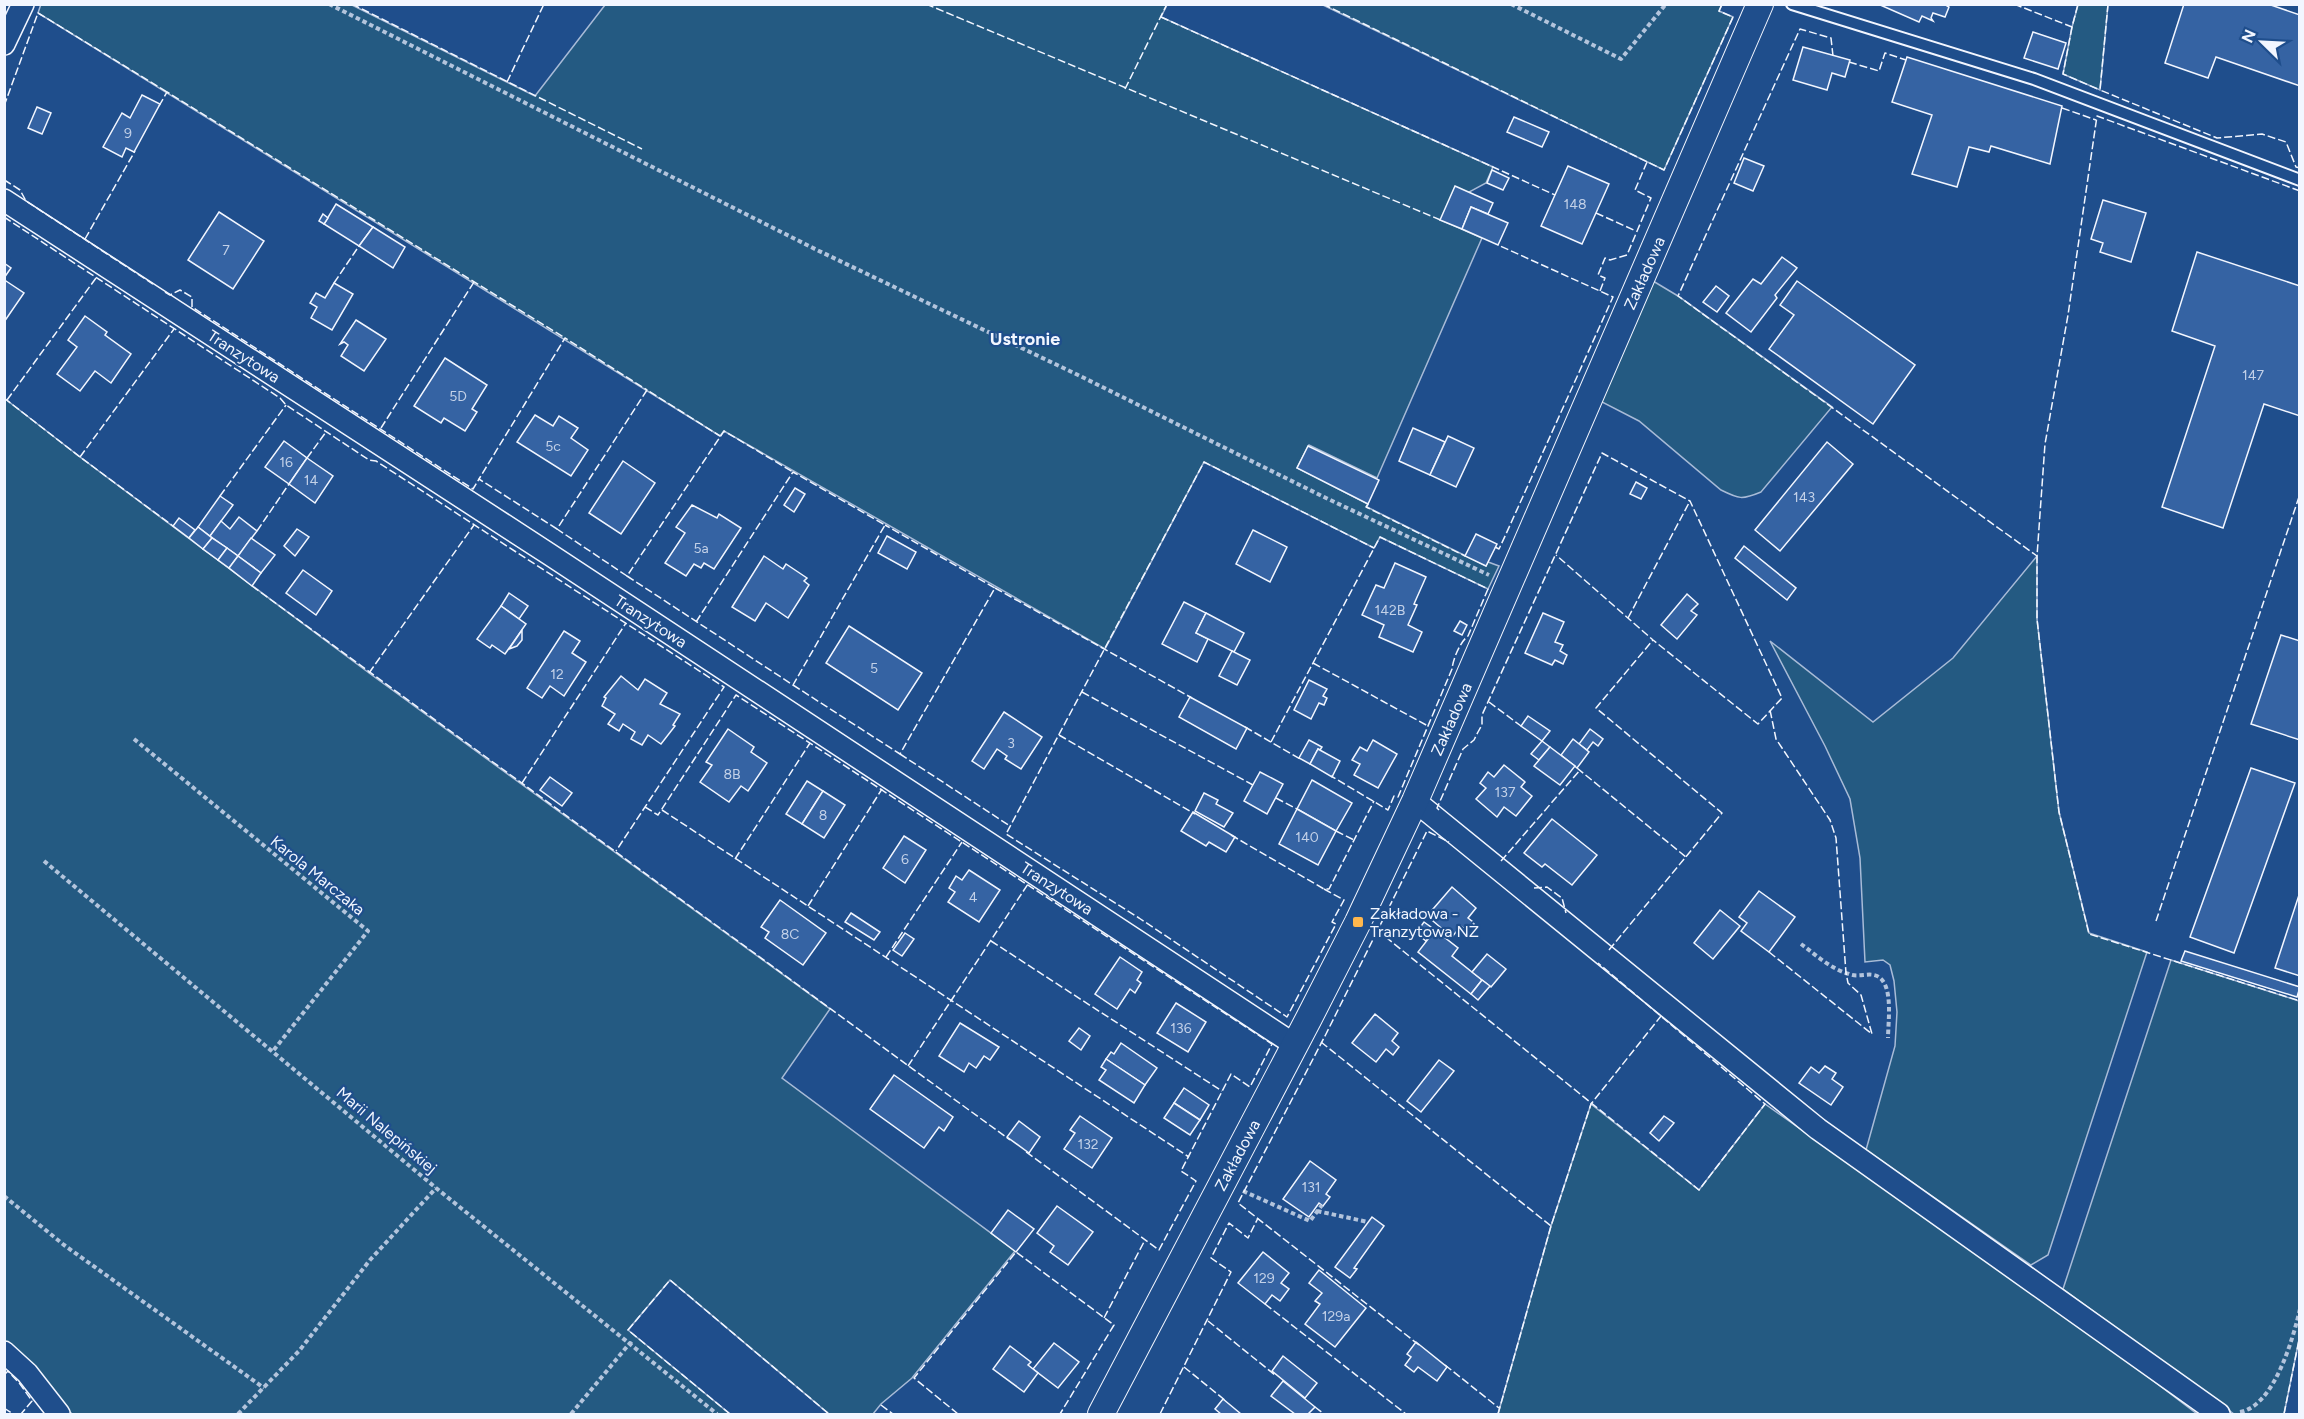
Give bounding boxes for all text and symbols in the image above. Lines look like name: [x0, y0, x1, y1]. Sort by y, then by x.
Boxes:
north arrow: [2232, 12, 2292, 72]
text: N: [2238, 27, 2260, 46]
house number: 9: [124, 125, 132, 142]
house number: 148: [1563, 196, 1587, 213]
street label: Zakładowa: [1620, 234, 1669, 313]
house number: 7: [222, 242, 230, 259]
street label: Tranzytowa: [204, 326, 283, 387]
district label: Ustronie: [990, 328, 1060, 350]
house number: 147: [2242, 367, 2264, 384]
house number: 5D: [449, 388, 467, 405]
house number: 5c: [545, 438, 561, 455]
house number: 16: [279, 454, 293, 471]
house number: 14: [304, 472, 319, 489]
house number: 143: [1793, 489, 1815, 506]
house number: 5a: [693, 540, 709, 557]
street label: Tranzytowa: [611, 591, 690, 652]
house number: 142B: [1375, 602, 1405, 619]
house number: 5: [870, 660, 878, 677]
house number: 12: [550, 666, 564, 683]
street label: Zakładowa: [1427, 680, 1476, 759]
house number: 3: [1007, 735, 1015, 752]
house number: 8B: [723, 766, 741, 783]
house number: 137: [1495, 784, 1516, 801]
house number: 8: [819, 807, 827, 824]
house number: 140: [1295, 829, 1319, 846]
street label: Karola Marczaka: [267, 832, 369, 919]
house number: 6: [901, 851, 909, 868]
street label: Tranzytowa: [1017, 858, 1096, 919]
house number: 4: [969, 889, 978, 906]
place label: Zakładowa - Tranzytowa NŻ: [1370, 904, 1479, 941]
marker: Zakładowa - Tranzytowa NŻ: [1351, 915, 1365, 929]
house number: 8C: [781, 926, 799, 943]
house number: 136: [1170, 1020, 1192, 1037]
street label: Marii Nalepińskiej: [333, 1083, 441, 1178]
street label: Zakładowa: [1211, 1116, 1264, 1194]
house number: 132: [1077, 1136, 1099, 1153]
house number: 131: [1301, 1179, 1321, 1196]
house number: 129: [1253, 1270, 1275, 1287]
house number: 129a: [1322, 1308, 1350, 1325]

